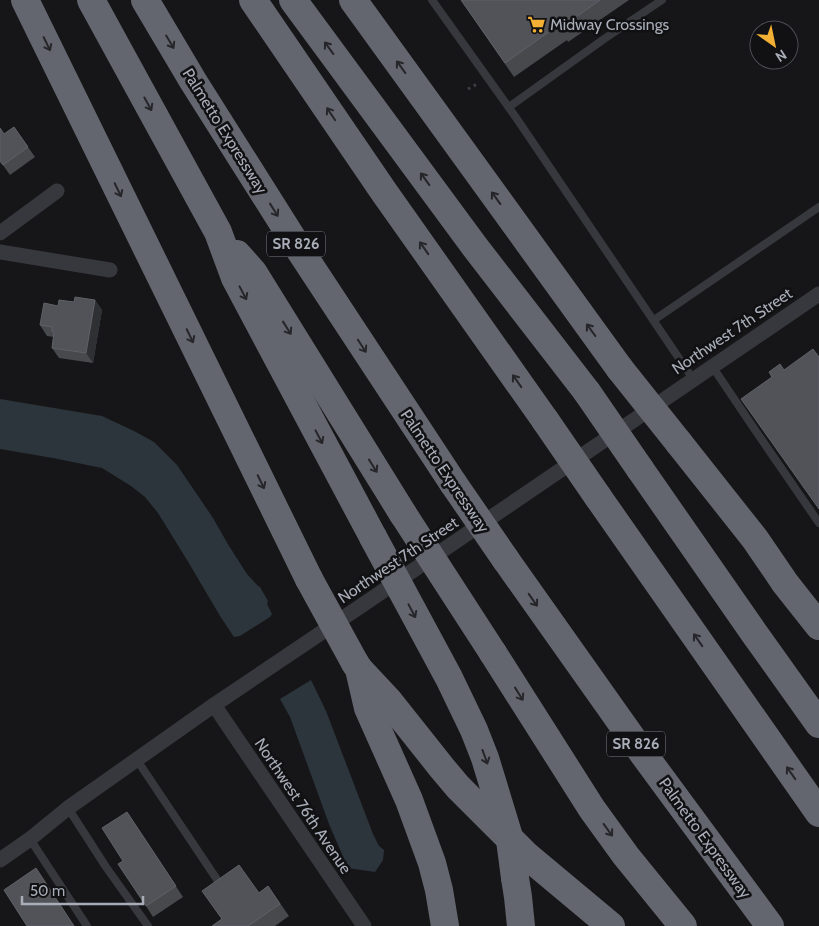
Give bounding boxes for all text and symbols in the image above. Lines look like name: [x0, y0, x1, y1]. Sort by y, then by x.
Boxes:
supermarket icon: Midway Crossings: [526, 14, 546, 34]
place label: Midway Crossings: [550, 15, 670, 34]
north arrow: [749, 20, 799, 70]
one-way arrow: [166, 34, 176, 48]
one-way arrow: [43, 36, 52, 51]
one-way arrow: [324, 41, 334, 55]
text: N: [772, 46, 790, 66]
one-way arrow: [395, 60, 406, 74]
street label: Palmetto Expressway: [179, 65, 271, 197]
one-way arrow: [144, 96, 153, 111]
one-way arrow: [326, 108, 336, 122]
one-way arrow: [420, 173, 431, 186]
one-way arrow: [114, 182, 124, 197]
one-way arrow: [491, 191, 501, 205]
one-way arrow: [269, 202, 279, 216]
road number: SR 826: [267, 232, 325, 256]
one-way arrow: [419, 241, 429, 255]
street label: Northwest 7th Street: [668, 283, 796, 378]
one-way arrow: [239, 285, 248, 300]
one-way arrow: [282, 321, 293, 335]
one-way arrow: [586, 324, 597, 337]
one-way arrow: [185, 328, 195, 343]
one-way arrow: [357, 339, 367, 353]
one-way arrow: [512, 374, 522, 388]
street label: Palmetto Expressway: [397, 406, 493, 536]
one-way arrow: [314, 429, 324, 444]
one-way arrow: [368, 459, 379, 473]
one-way arrow: [256, 474, 266, 489]
street label: Northwest 7th Street: [334, 512, 462, 607]
one-way arrow: [528, 593, 538, 607]
one-way arrow: [408, 604, 418, 618]
one-way arrow: [693, 633, 703, 647]
one-way arrow: [513, 687, 524, 701]
road number: SR 826: [607, 732, 665, 756]
street label: Northwest 76th Avenue: [251, 735, 355, 877]
one-way arrow: [481, 749, 490, 764]
one-way arrow: [786, 766, 796, 780]
street label: Palmetto Expressway: [655, 774, 755, 902]
one-way arrow: [602, 823, 613, 836]
scale bar: [22, 874, 144, 906]
text: 50 m: [30, 882, 65, 900]

